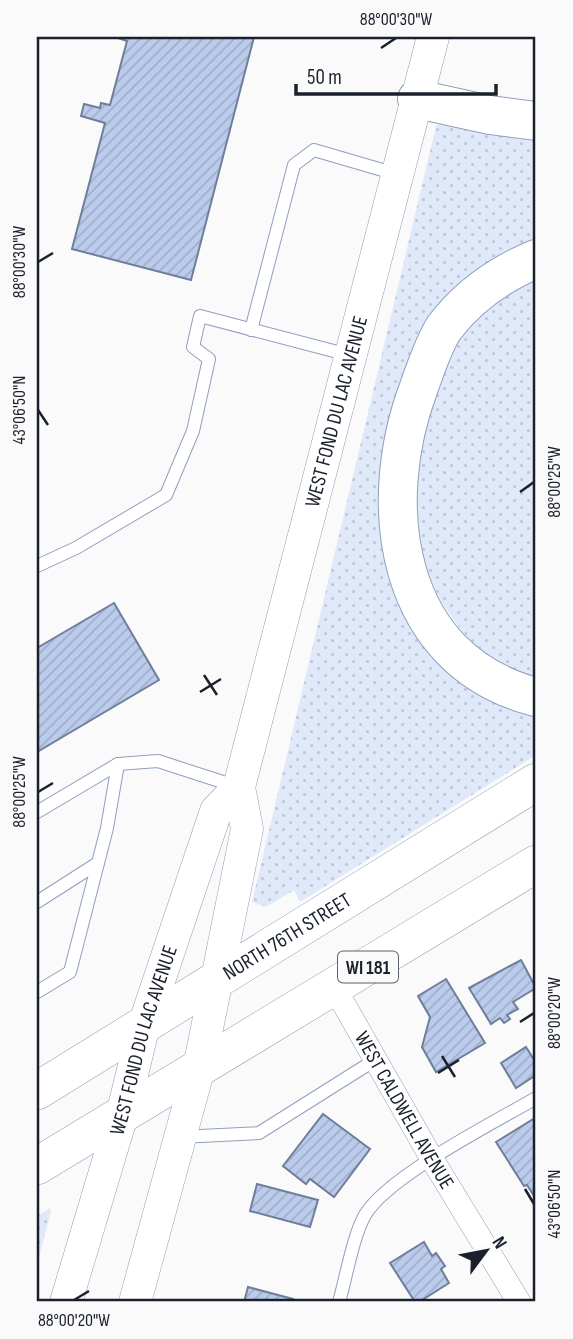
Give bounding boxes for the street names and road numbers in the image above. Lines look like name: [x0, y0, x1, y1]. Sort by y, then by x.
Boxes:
street label: WEST FOND DU LAC AVENUE: [300, 313, 373, 510]
street label: NORTH 76TH STREET: [219, 887, 356, 986]
street label: WEST FOND DU LAC AVENUE: [105, 942, 183, 1138]
road number: WI 181: [338, 951, 398, 982]
street label: WEST CALDWELL AVENUE: [349, 1027, 459, 1194]

